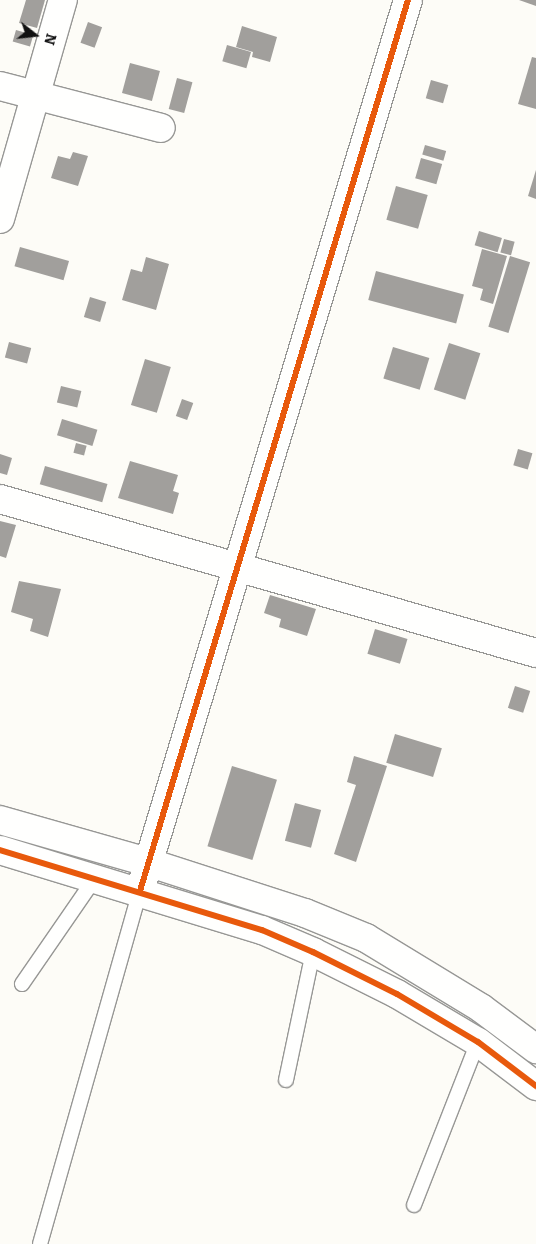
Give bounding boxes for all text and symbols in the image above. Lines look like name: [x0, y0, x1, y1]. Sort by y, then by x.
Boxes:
north arrow: [10, 10, 60, 60]
text: N: [40, 32, 60, 47]

